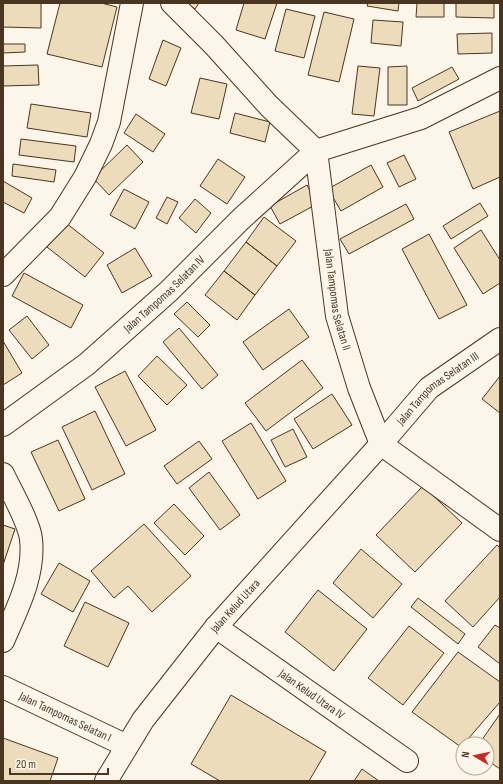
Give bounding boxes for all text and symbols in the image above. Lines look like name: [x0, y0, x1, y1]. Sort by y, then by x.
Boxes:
street label: Jalan Tampomas Selatan II: [320, 247, 354, 352]
street label: Jalan Tampomas Selatan IV: [120, 252, 209, 337]
street label: Jalan Tampomas Selatan III: [393, 349, 482, 429]
street label: Jalan Kelud Utara: [207, 576, 264, 637]
street label: Jalan Kelud Utara IV: [275, 666, 348, 723]
street label: Jalan Tampomas Selatan I: [16, 688, 114, 745]
north arrow: [455, 736, 495, 776]
scale bar: [10, 750, 108, 776]
text: N: [459, 750, 473, 758]
text: 20 m: [16, 757, 36, 772]

